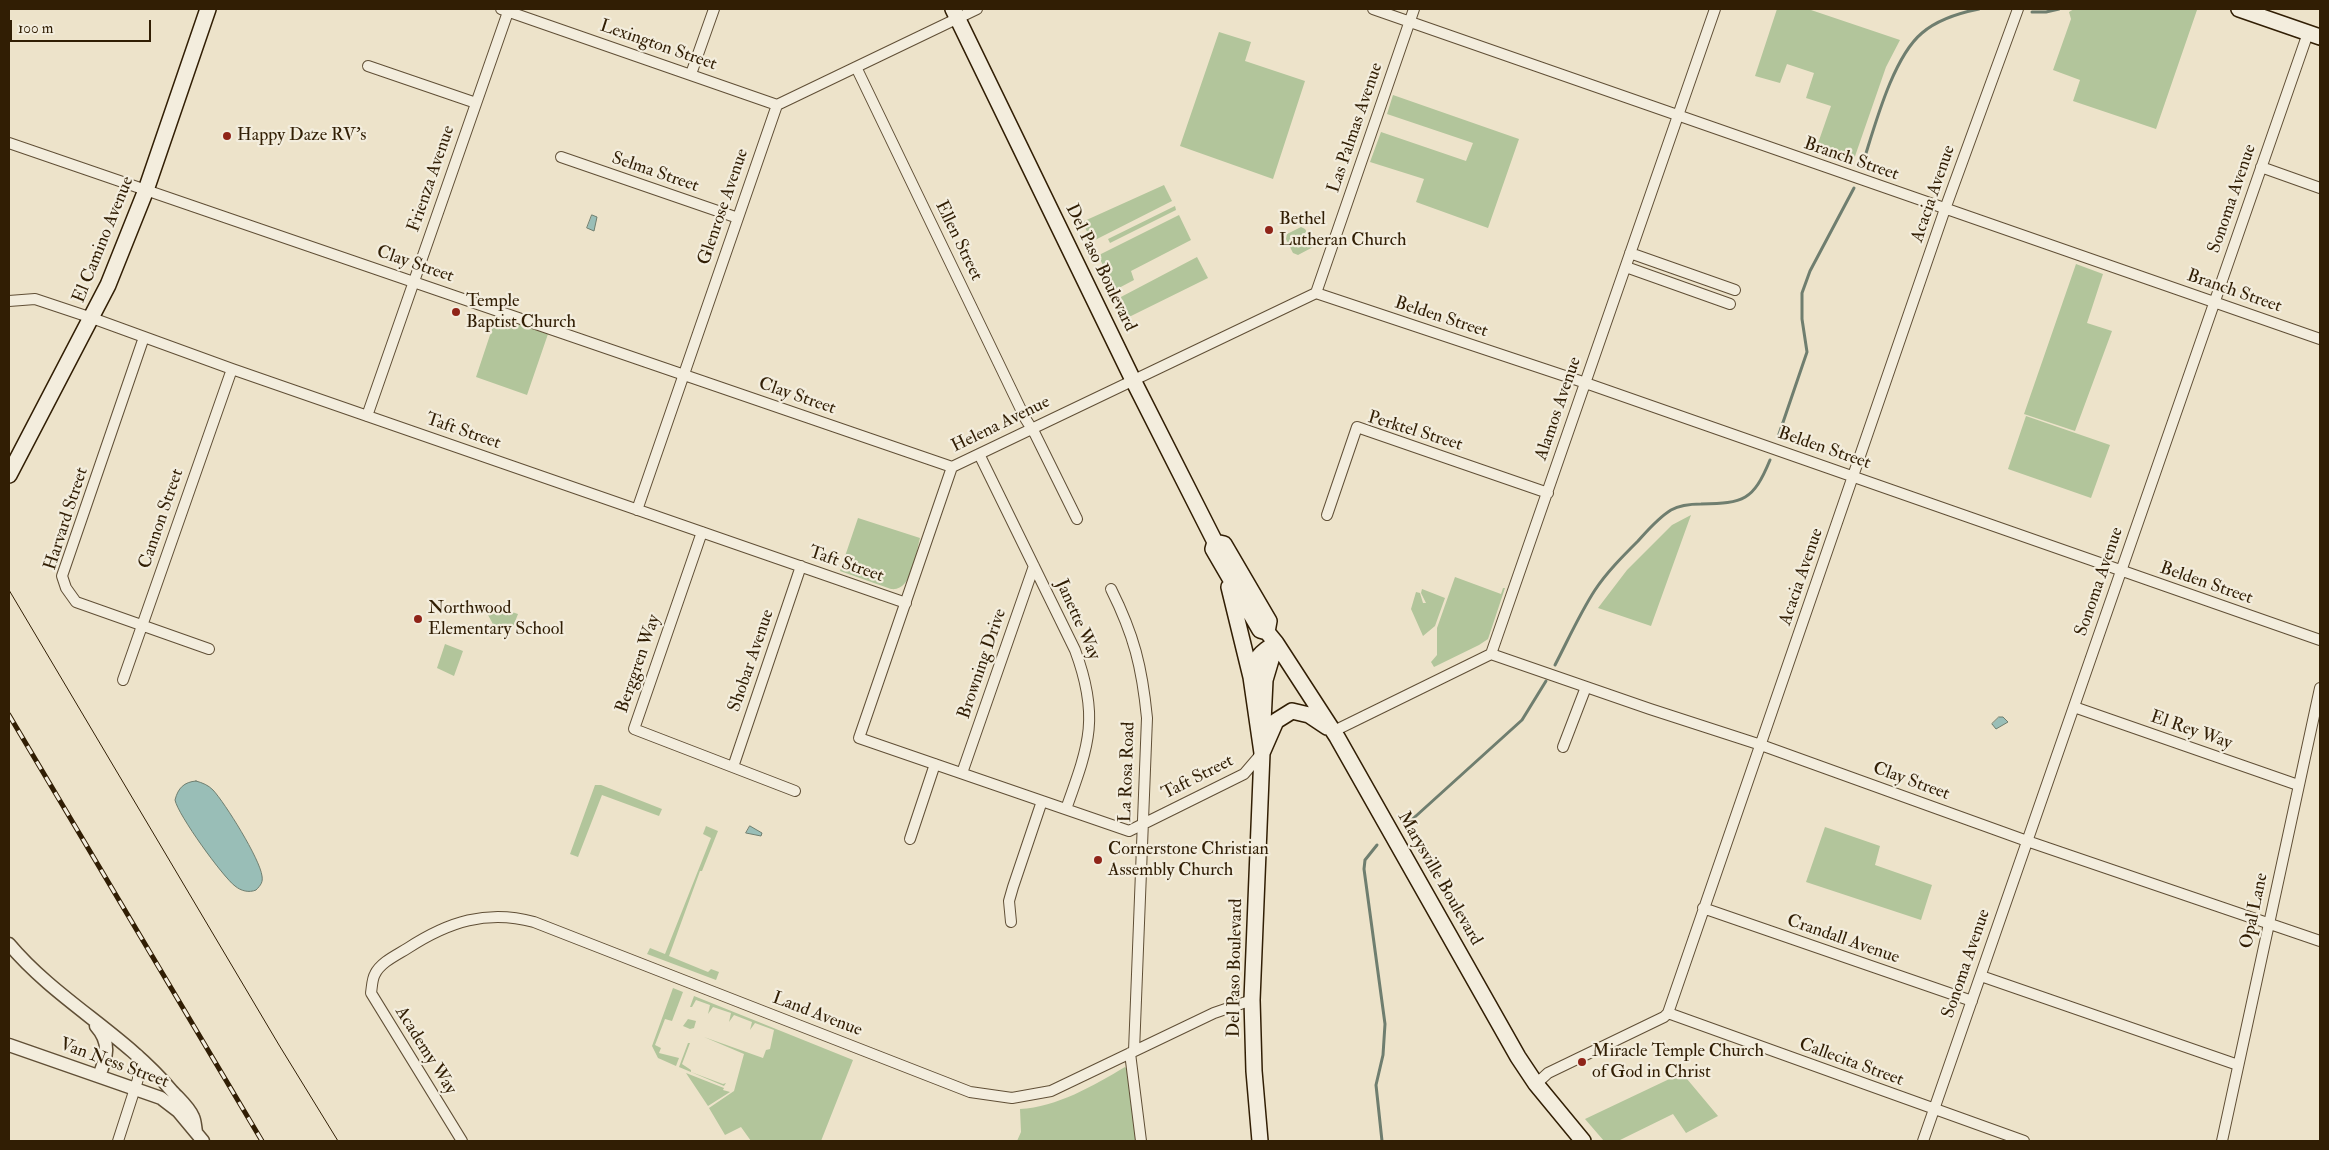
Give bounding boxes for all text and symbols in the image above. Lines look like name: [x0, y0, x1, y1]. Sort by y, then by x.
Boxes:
scale bar: [12, 10, 154, 42]
street label: Lexington Street: [597, 16, 719, 76]
text: 100 m: [18, 19, 53, 38]
street label: Las Palmas Avenue: [1324, 60, 1388, 196]
street label: Frienza Avenue: [404, 123, 460, 235]
place label: Happy Daze RV's: [237, 125, 366, 147]
marker: Happy Daze RV's: [221, 130, 233, 142]
street label: Branch Street: [1801, 134, 1901, 186]
street label: Sonoma Avenue: [2204, 142, 2262, 256]
street label: Acacia Avenue: [1907, 143, 1961, 245]
street label: Glenrose Avenue: [694, 146, 754, 268]
street label: Selma Street: [609, 148, 701, 198]
street label: El Camino Avenue: [69, 174, 139, 306]
street label: Ellen Street: [929, 198, 987, 284]
street label: Del Paso Boulevard: [1060, 201, 1140, 335]
place label: Bethel Lutheran Church: [1279, 209, 1406, 252]
marker: Bethel Lutheran Church: [1263, 224, 1275, 236]
street label: Clay Street: [374, 242, 456, 288]
street label: Branch Street: [2184, 266, 2284, 318]
place label: Temple Baptist Church: [466, 291, 576, 334]
street label: Belden Street: [1392, 293, 1490, 343]
marker: Temple Baptist Church: [450, 306, 462, 318]
street label: Alamos Avenue: [1531, 354, 1587, 464]
street label: Clay Street: [756, 374, 838, 420]
street label: Helena Avenue: [948, 392, 1054, 458]
street label: Perktel Street: [1365, 407, 1465, 457]
street label: Taft Street: [423, 409, 503, 455]
street label: Belden Street: [1775, 423, 1873, 475]
street label: Harvard Street: [40, 465, 94, 573]
street label: Cannon Street: [135, 466, 189, 572]
street label: Sonoma Avenue: [2071, 525, 2129, 639]
street label: Acacia Avenue: [1775, 526, 1829, 628]
street label: Taft Street: [806, 542, 886, 588]
street label: Belden Street: [2157, 558, 2255, 610]
street label: Janette Way: [1050, 576, 1104, 664]
place label: Northwood Elementary School: [428, 598, 564, 640]
street label: Browning Drive: [954, 606, 1012, 722]
street label: Shobar Avenue: [724, 607, 780, 715]
street label: Berggren Way: [612, 612, 666, 716]
marker: Northwood Elementary School: [412, 613, 424, 625]
street label: El Rey Way: [2147, 707, 2235, 755]
street label: La Rosa Road: [1115, 721, 1141, 823]
street label: Taft Street: [1159, 751, 1237, 805]
street label: Clay Street: [1870, 758, 1952, 806]
street label: Marysville Boulevard: [1392, 808, 1486, 950]
place label: Cornerstone Christian Assembly Church: [1108, 839, 1269, 882]
marker: Cornerstone Christian Assembly Church: [1092, 854, 1104, 866]
street label: Opal Lane: [2236, 871, 2274, 951]
street label: Del Paso Boulevard: [1224, 898, 1248, 1038]
street label: Sonoma Avenue: [1938, 907, 1996, 1021]
street label: Crandall Avenue: [1784, 911, 1902, 969]
street label: Land Avenue: [769, 988, 865, 1042]
street label: Academy Way: [389, 1003, 461, 1099]
street label: Van Ness Street: [57, 1034, 171, 1094]
street label: Callecita Street: [1796, 1034, 1906, 1092]
place label: Miracle Temple Church of God in Christ: [1592, 1041, 1764, 1084]
marker: Miracle Temple Church of God in Christ: [1576, 1056, 1588, 1068]

